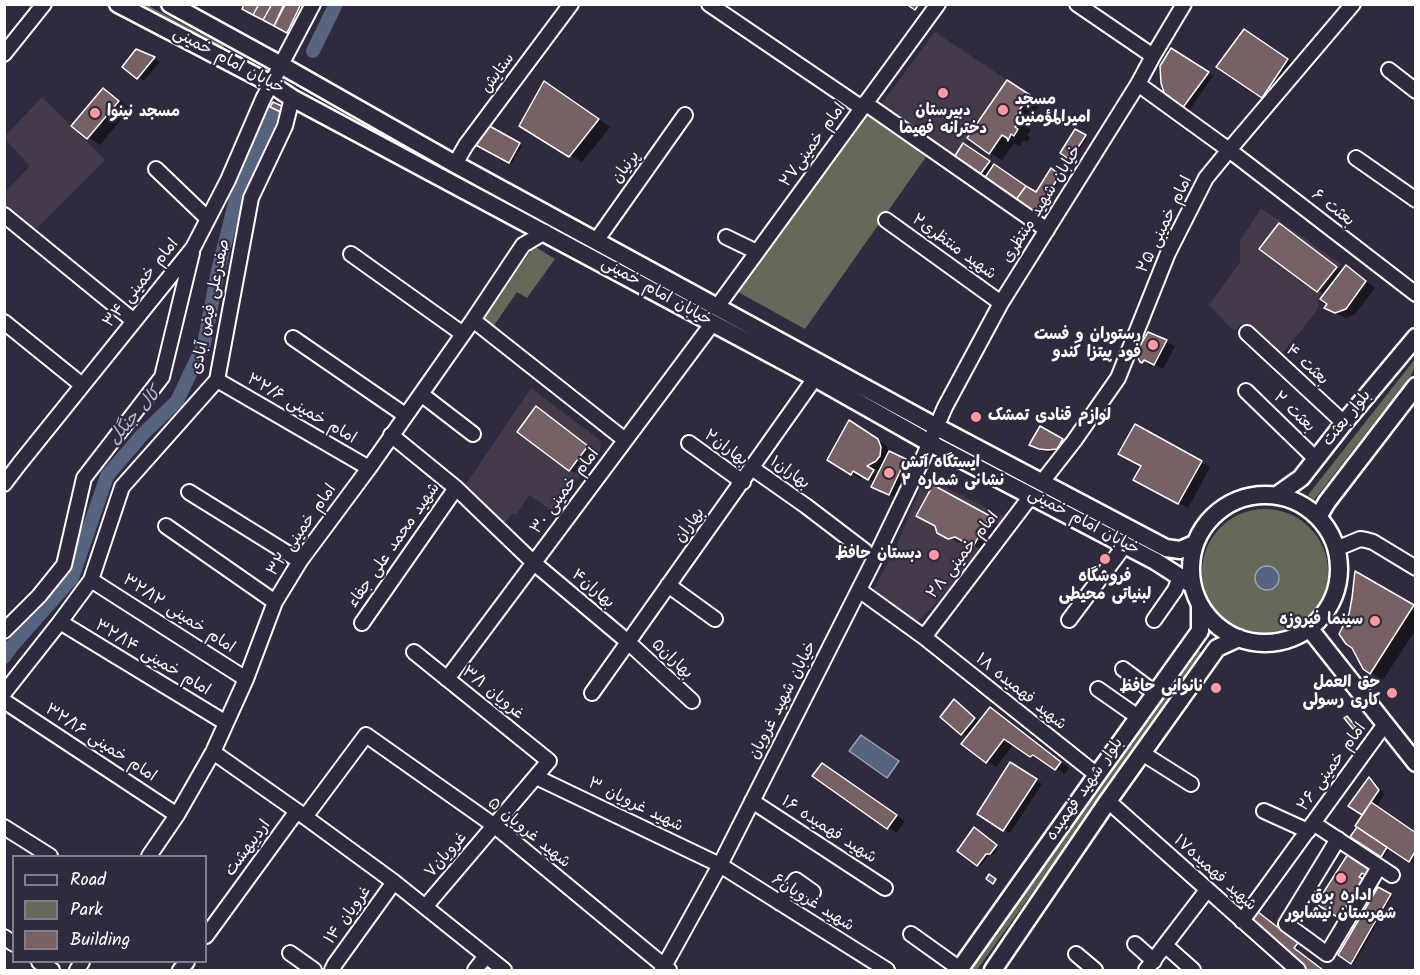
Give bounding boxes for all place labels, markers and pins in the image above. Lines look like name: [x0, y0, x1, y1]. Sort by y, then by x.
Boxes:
marker: دبیرستان دخترانه فهیما: [936, 86, 950, 100]
place label: مسجد امیرالمؤمنین: [1015, 91, 1090, 129]
place label: دبیرستان دخترانه فهیما: [899, 102, 987, 140]
place label: مسجد نینوا: [107, 103, 180, 123]
marker: مسجد امیرالمؤمنین: [996, 103, 1010, 117]
marker: مسجد نینوا: [88, 106, 102, 120]
place label: رستوران و فست فود پیتزا کندو: [1034, 326, 1141, 364]
marker: رستوران و فست فود پیتزا کندو: [1146, 338, 1160, 352]
place label: لوازم قنادی تمشک: [988, 407, 1111, 427]
marker: لوازم قنادی تمشک: [969, 410, 983, 424]
place label: ایستگاه آتش نشانی شماره ۲: [901, 454, 1004, 492]
marker: ایستگاه آتش نشانی شماره ۲: [882, 466, 896, 480]
place label: دبستان حافظ: [835, 545, 922, 565]
marker: دبستان حافظ: [927, 548, 941, 562]
marker: فروشگاه لبنیاتی محیطی: [1098, 552, 1112, 566]
place label: فروشگاه لبنیاتی محیطی: [1059, 568, 1151, 606]
place label: سینما فیروزه: [1279, 611, 1363, 631]
marker: سینما فیروزه: [1368, 614, 1382, 628]
place label: حق العمل کاری رسولی: [1303, 674, 1380, 712]
place label: نانوایی حافظ: [1120, 678, 1204, 698]
marker: نانوایی حافظ: [1209, 681, 1223, 695]
marker: حق العمل کاری رسولی: [1385, 686, 1399, 700]
marker: اداره برق شهرستان نیشابور: [1334, 871, 1348, 885]
place label: اداره برق شهرستان نیشابور: [1286, 887, 1396, 925]

